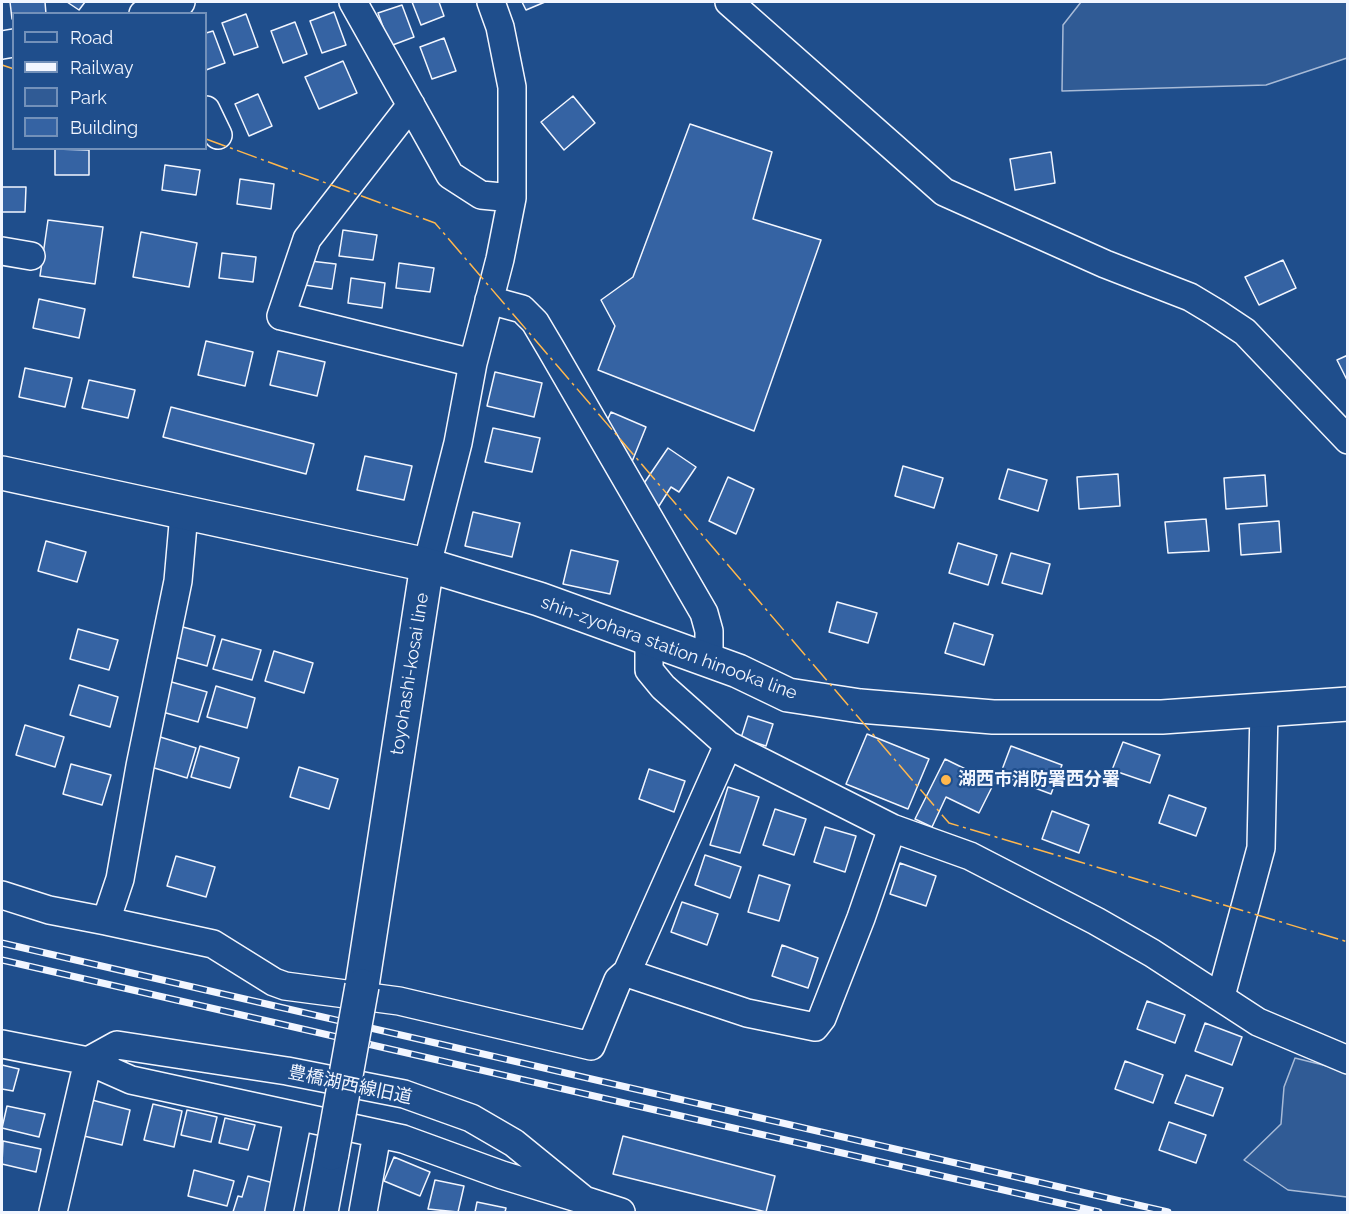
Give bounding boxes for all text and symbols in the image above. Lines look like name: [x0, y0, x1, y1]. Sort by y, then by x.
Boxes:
legend: [12, 12, 207, 150]
text: Road: [70, 27, 113, 48]
text: Railway: [70, 57, 134, 78]
text: Park: [70, 87, 107, 108]
text: Building: [70, 117, 138, 138]
street label: toyohashi-kosai line: [387, 591, 433, 757]
street label: shin-zyohara station hinooka line: [538, 591, 800, 705]
place label: 湖西市消防署西分署: [958, 769, 1120, 791]
marker: 湖西市消防署西分署: [939, 773, 953, 787]
street label: 豊橋湖西線旧道: [286, 1061, 414, 1109]

